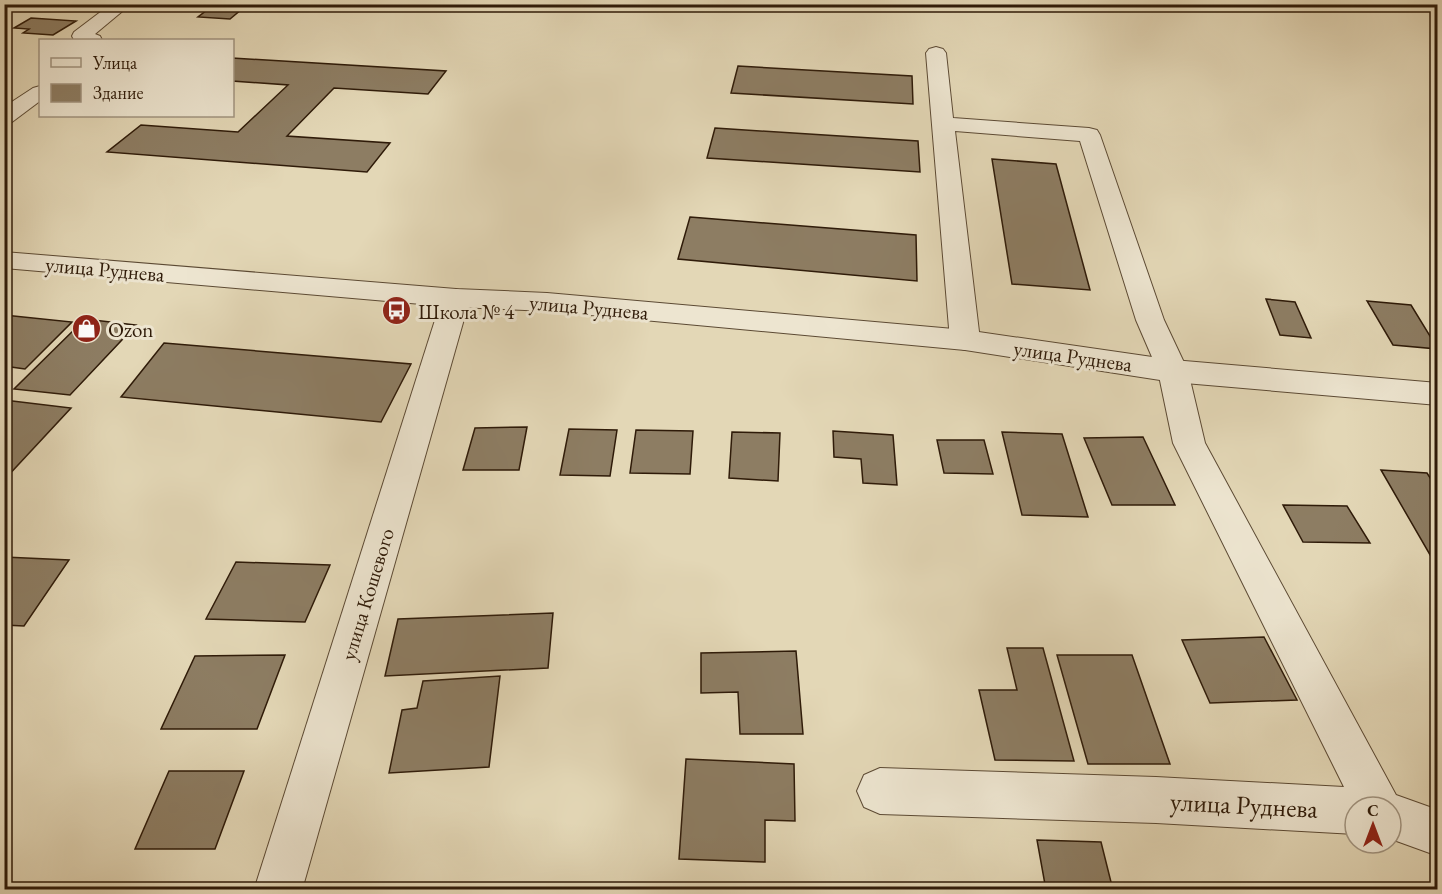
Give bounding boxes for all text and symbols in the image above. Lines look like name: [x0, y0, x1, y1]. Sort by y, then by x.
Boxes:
legend: [39, 39, 234, 117]
text: Улица: [92, 51, 138, 74]
text: Здание: [93, 81, 143, 104]
street label: улица Руднева: [44, 250, 166, 288]
street label: улица Руднева: [528, 288, 650, 326]
bus stop icon: Школа № 4: [381, 295, 413, 327]
place label: Школа № 4: [418, 298, 515, 325]
shop icon: Ozon: [71, 313, 103, 345]
place label: Ozon: [108, 316, 153, 343]
street label: улица Руднева: [1012, 334, 1135, 378]
street label: улица Кошевого: [334, 525, 400, 663]
street label: улица Руднева: [1169, 784, 1319, 826]
north arrow: [1343, 795, 1403, 855]
text: С: [1367, 800, 1379, 821]

